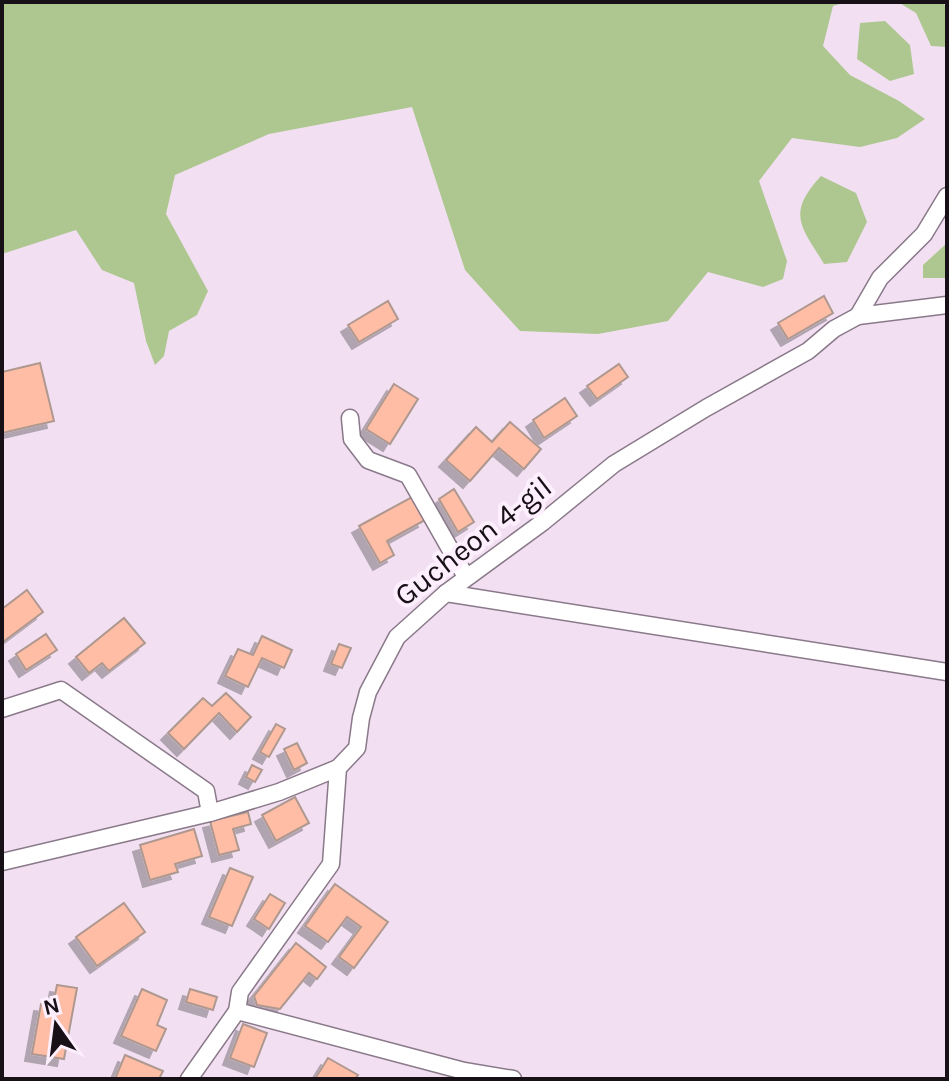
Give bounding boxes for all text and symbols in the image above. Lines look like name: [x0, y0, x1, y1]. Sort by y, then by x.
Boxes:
street label: Gucheon 4-gil: [387, 468, 559, 614]
north arrow: [16, 985, 96, 1065]
text: N: [41, 992, 62, 1021]

